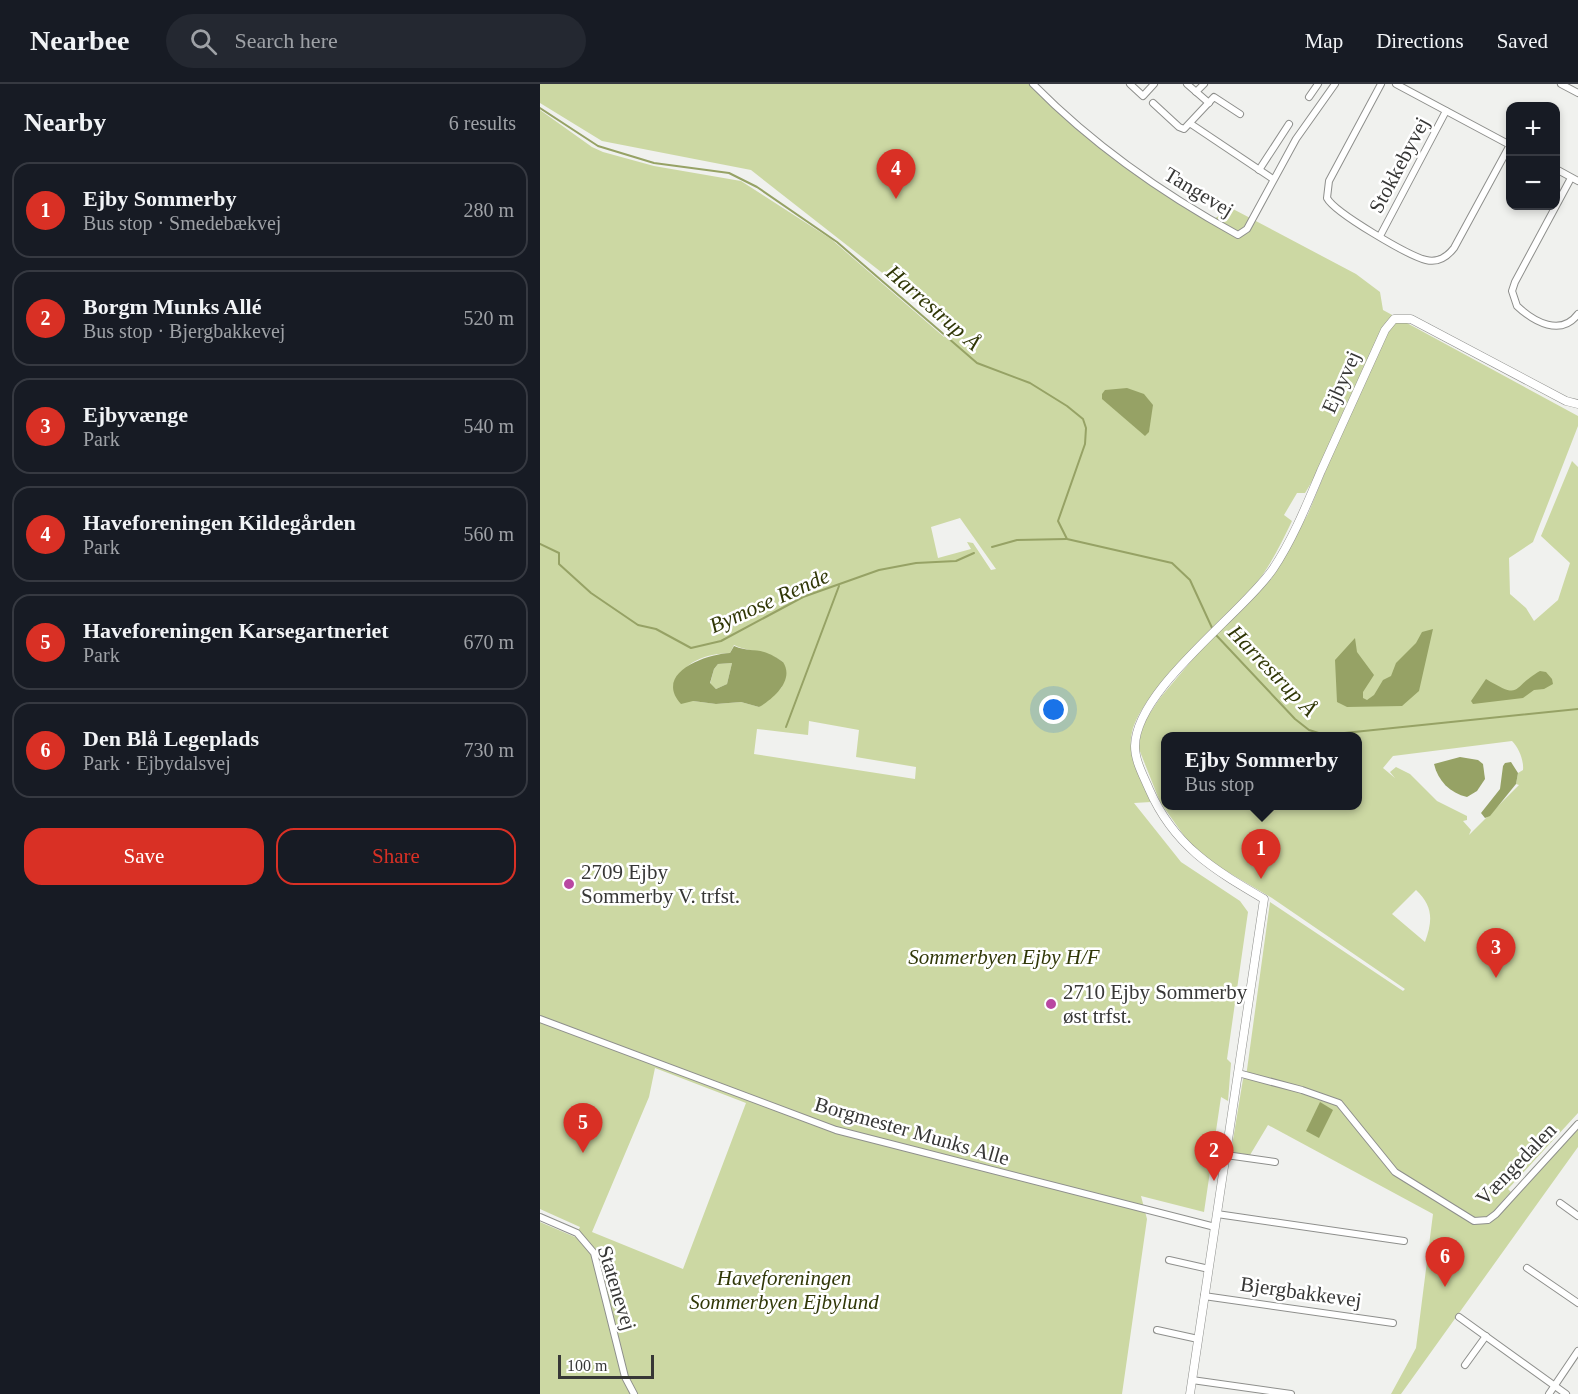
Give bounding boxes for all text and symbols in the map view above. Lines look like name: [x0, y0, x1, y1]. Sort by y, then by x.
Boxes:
search box: [166, 14, 586, 68]
text: Nearbee: [30, 25, 130, 56]
icon: search: [187, 25, 220, 58]
text: Search here: [235, 28, 338, 53]
text: Map: [1305, 29, 1343, 53]
text: Directions: [1376, 29, 1464, 53]
text: Saved: [1497, 29, 1548, 53]
map controls: [1506, 102, 1560, 210]
button: +: [1506, 102, 1560, 156]
text: Nearby: [24, 108, 106, 137]
text: 6 results: [449, 112, 516, 134]
street label: Stokkebyvej: [1364, 113, 1434, 217]
pin: 4: [876, 150, 916, 199]
button: −: [1506, 156, 1560, 210]
street label: Tangevej: [1160, 162, 1238, 222]
text: Ejby Sommerby: [83, 186, 236, 211]
text: 1: [41, 199, 51, 221]
text: 280 m: [463, 199, 514, 221]
text: Bus stop · Smedebækvej: [83, 212, 281, 234]
water label: Harrestrup Å: [881, 259, 986, 356]
text: Borgm Munks Allé: [83, 294, 261, 319]
text: 2: [41, 307, 51, 329]
text: 520 m: [463, 307, 514, 329]
text: Bus stop · Bjergbakkevej: [83, 320, 285, 342]
street label: Ejbyvej: [1317, 347, 1365, 417]
text: Ejbyvænge: [83, 402, 188, 427]
text: 3: [41, 415, 51, 437]
text: 540 m: [463, 415, 514, 437]
text: Park: [83, 428, 120, 450]
text: Haveforeningen Kildegården: [83, 510, 356, 535]
text: 4: [41, 523, 51, 545]
text: 560 m: [463, 523, 514, 545]
text: Park: [83, 536, 120, 558]
water label: Bymose Rende: [705, 563, 833, 638]
text: Haveforeningen Karsegartneriet: [83, 618, 389, 643]
water label: Harrestrup Å: [1222, 619, 1323, 722]
text: 5: [41, 631, 51, 653]
text: 670 m: [463, 631, 514, 653]
text: Park: [83, 644, 120, 666]
your location: [1039, 695, 1068, 724]
text: Den Blå Legeplads: [83, 726, 259, 751]
popup: [1161, 732, 1362, 810]
text: 6: [41, 739, 51, 761]
text: 730 m: [463, 739, 514, 761]
text: Ejby Sommerby: [1185, 747, 1338, 772]
text: Park · Ejbydalsvej: [83, 752, 231, 774]
text: Bus stop: [1185, 773, 1254, 795]
button: Save: [24, 828, 264, 885]
button: Share: [276, 828, 516, 885]
pin: 1: [1242, 830, 1280, 879]
place label: 2709 Ejby Sommerby V. trfst.: [581, 860, 740, 908]
marker: 2709 Ejby Sommerby V. trfst.: [562, 877, 576, 891]
pin: 3: [1476, 928, 1516, 978]
park label: Sommerbyen Ejby H/F: [908, 945, 1100, 969]
place label: 2710 Ejby Sommerby øst trfst.: [1063, 980, 1248, 1028]
marker: 2710 Ejby Sommerby øst trfst.: [1044, 997, 1058, 1011]
street label: Borgmester Munks Alle: [812, 1092, 1012, 1170]
pin: 5: [564, 1104, 603, 1153]
street label: Vængedalen: [1471, 1118, 1561, 1210]
pin: 2: [1194, 1132, 1234, 1181]
pin: 6: [1426, 1238, 1464, 1287]
street label: Statenevej: [593, 1243, 641, 1333]
park label: Haveforeningen Sommerbyen Ejbylund: [689, 1266, 879, 1314]
street label: Bjergbakkevej: [1239, 1272, 1363, 1312]
scale bar: [558, 1352, 654, 1380]
text: 100 m: [567, 1357, 607, 1374]

